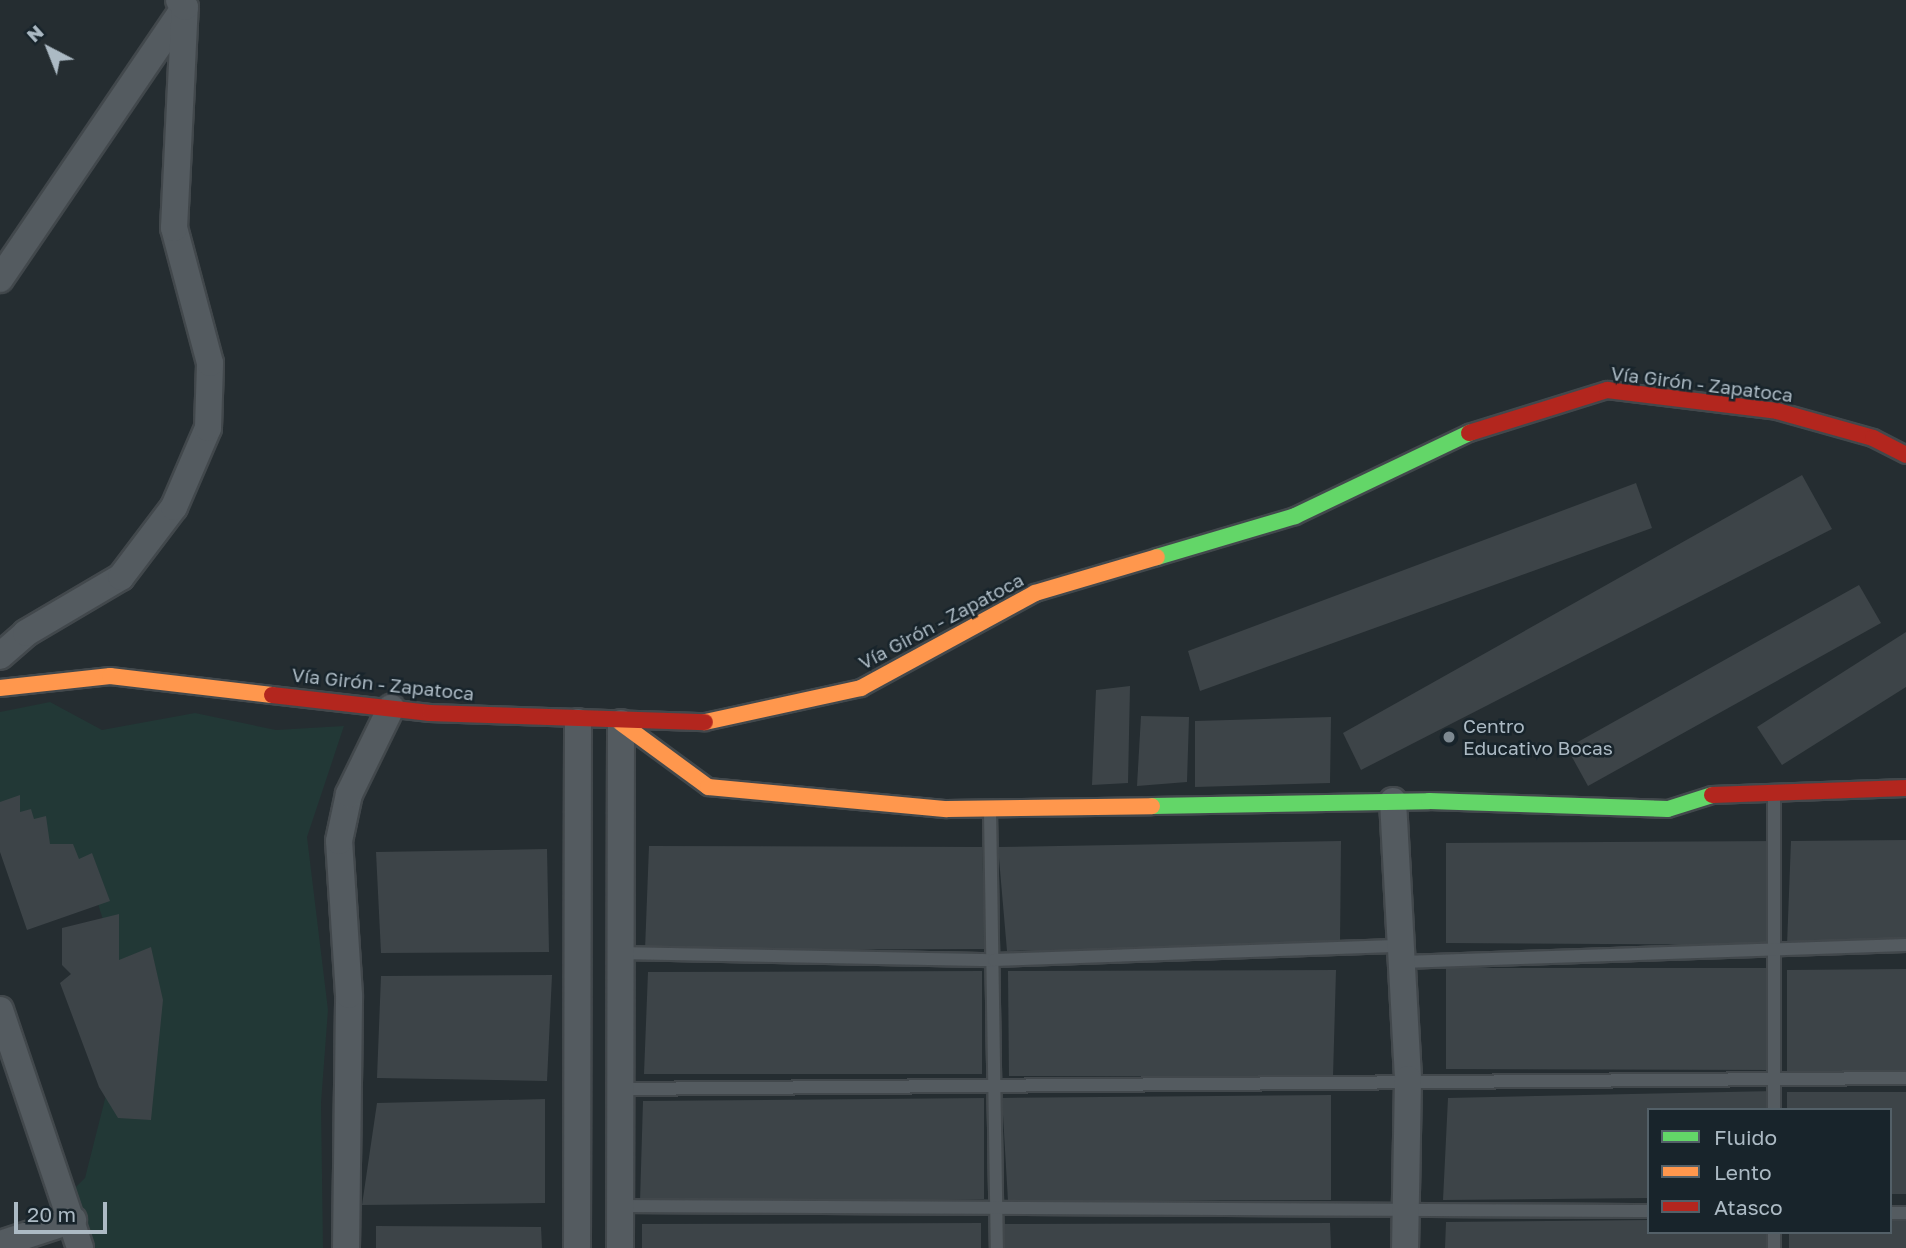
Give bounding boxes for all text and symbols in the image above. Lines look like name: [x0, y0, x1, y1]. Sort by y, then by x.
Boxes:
north arrow: [14, 14, 84, 84]
text: N: [22, 20, 48, 46]
street label: Vía Girón - Zapatoca: [1610, 362, 1794, 406]
street label: Vía Girón - Zapatoca: [855, 568, 1027, 674]
street label: Vía Girón - Zapatoca: [291, 663, 475, 705]
place label: Centro Educativo Bocas: [1463, 715, 1613, 759]
marker: Centro Educativo Bocas: [1441, 729, 1457, 745]
legend: [1647, 1108, 1892, 1234]
text: Fluido: [1714, 1124, 1777, 1150]
text: Lento: [1714, 1159, 1772, 1185]
scale bar: [18, 1188, 110, 1232]
text: Atasco: [1714, 1194, 1783, 1220]
text: 20 m: [27, 1201, 76, 1227]

